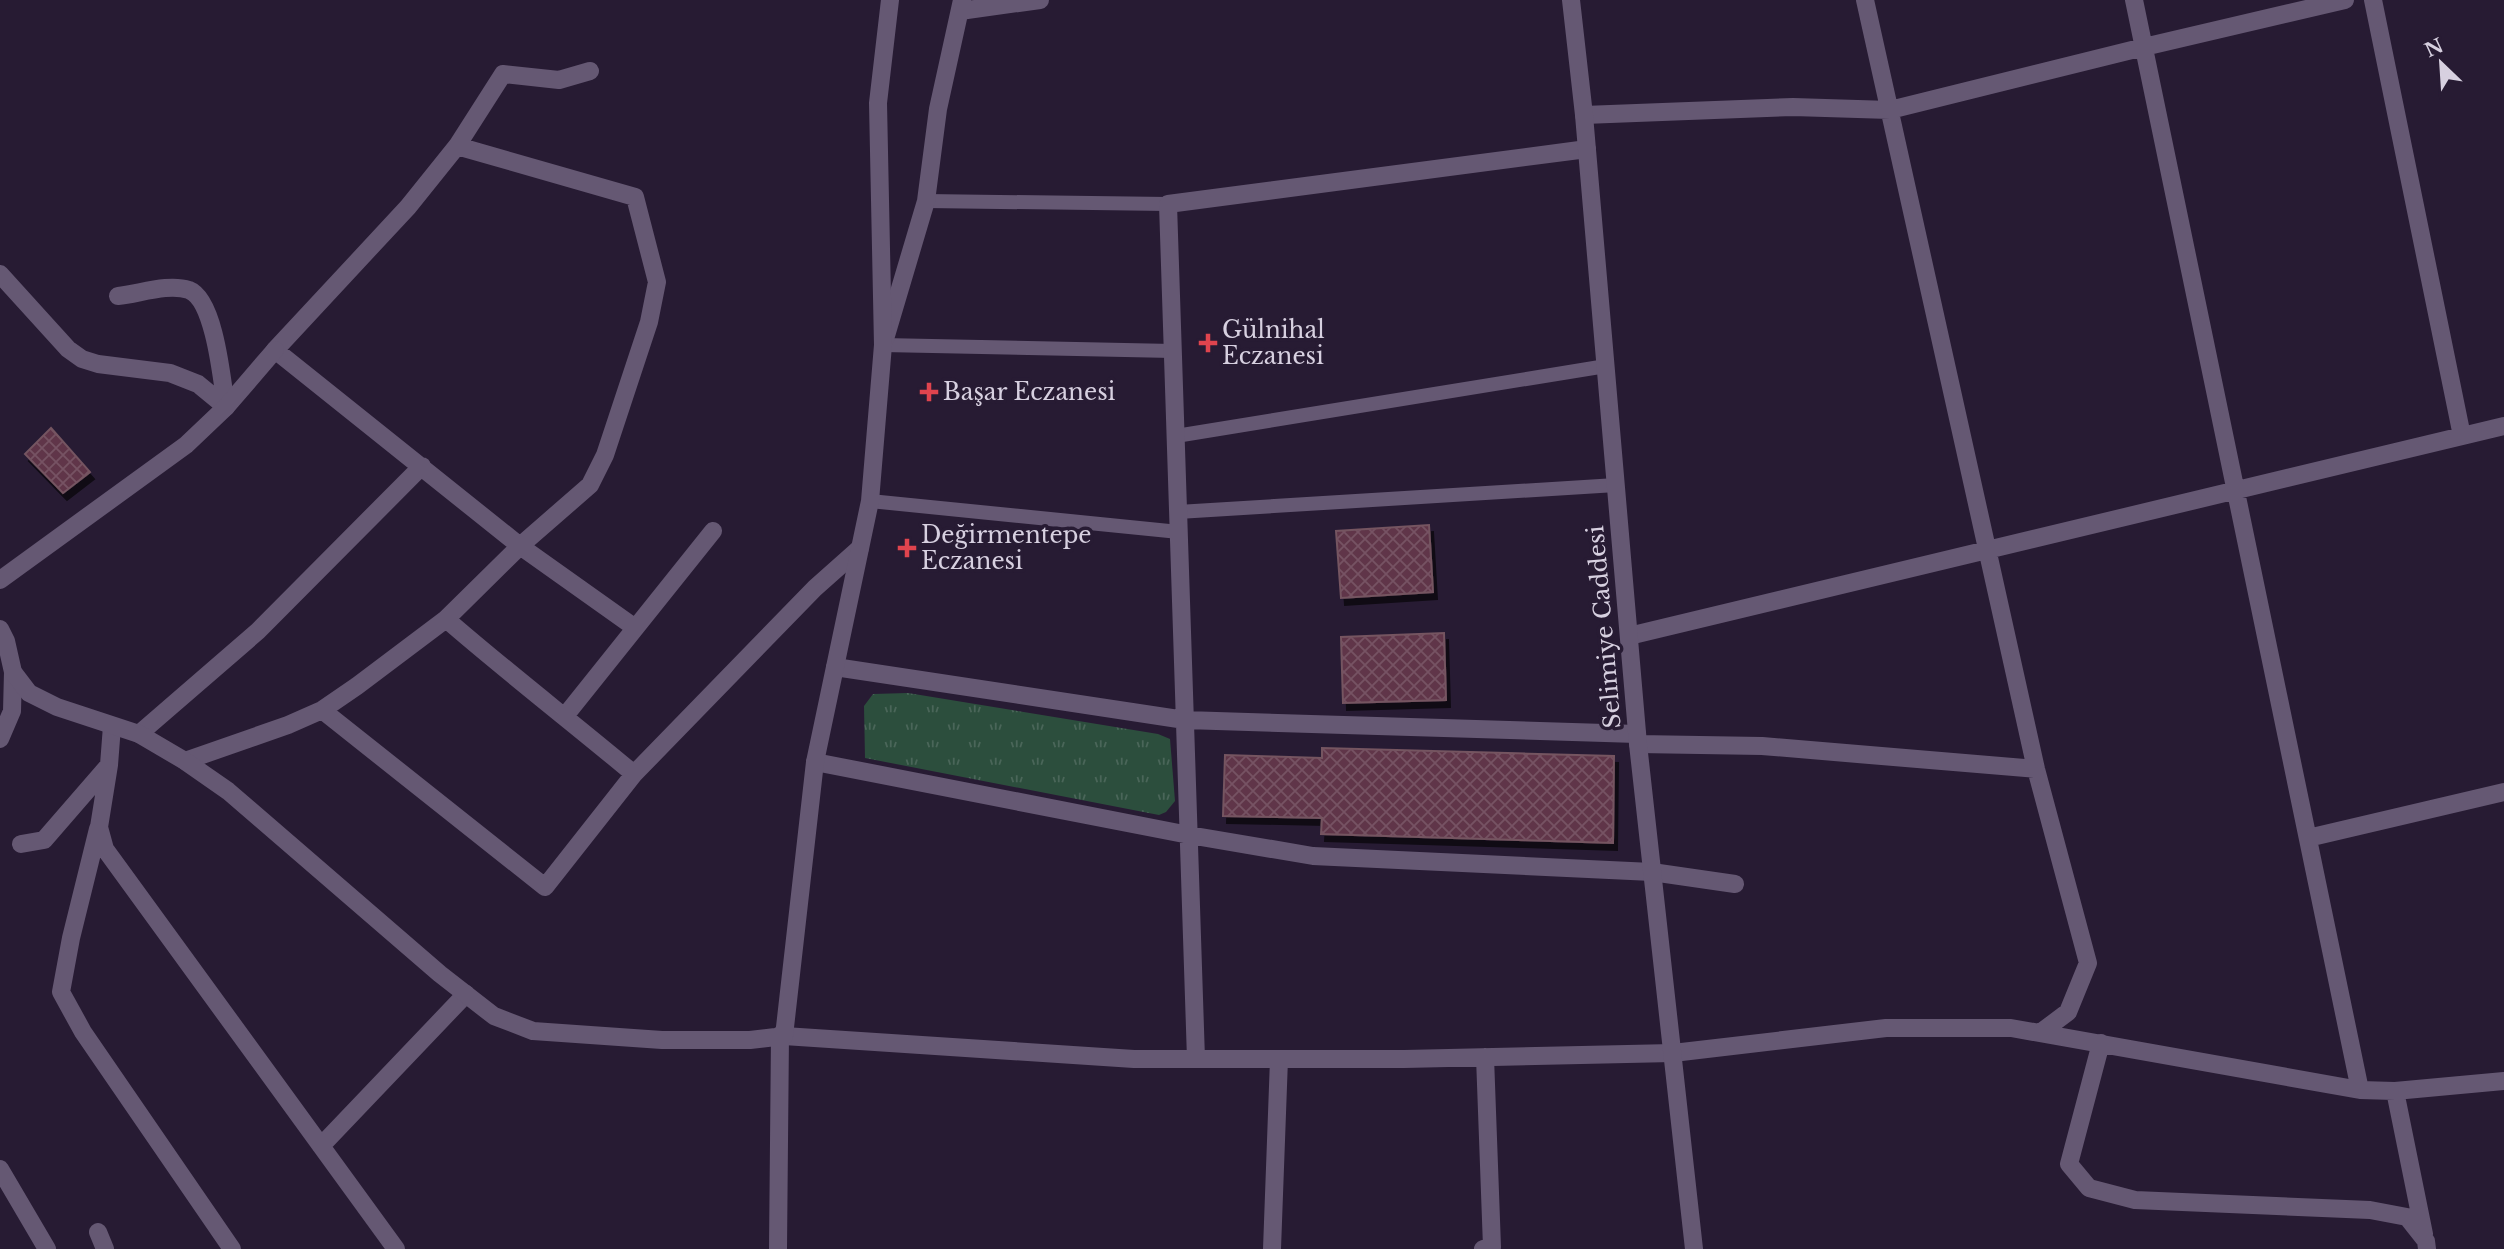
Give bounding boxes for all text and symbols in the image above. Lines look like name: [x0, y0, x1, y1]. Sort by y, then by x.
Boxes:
north arrow: [2406, 28, 2476, 98]
text: N: [2421, 34, 2447, 62]
place label: Gülnihal Eczanesi: [1222, 316, 1325, 370]
marker: Gülnihal Eczanesi: [1200, 335, 1216, 351]
place label: Başar Eczanesi: [943, 378, 1116, 406]
marker: Başar Eczanesi: [921, 384, 937, 400]
place label: Değirmentepe Eczanesi: [921, 521, 1091, 575]
street label: Selimiye Caddesi: [1581, 524, 1627, 730]
marker: Değirmentepe Eczanesi: [899, 540, 915, 556]

